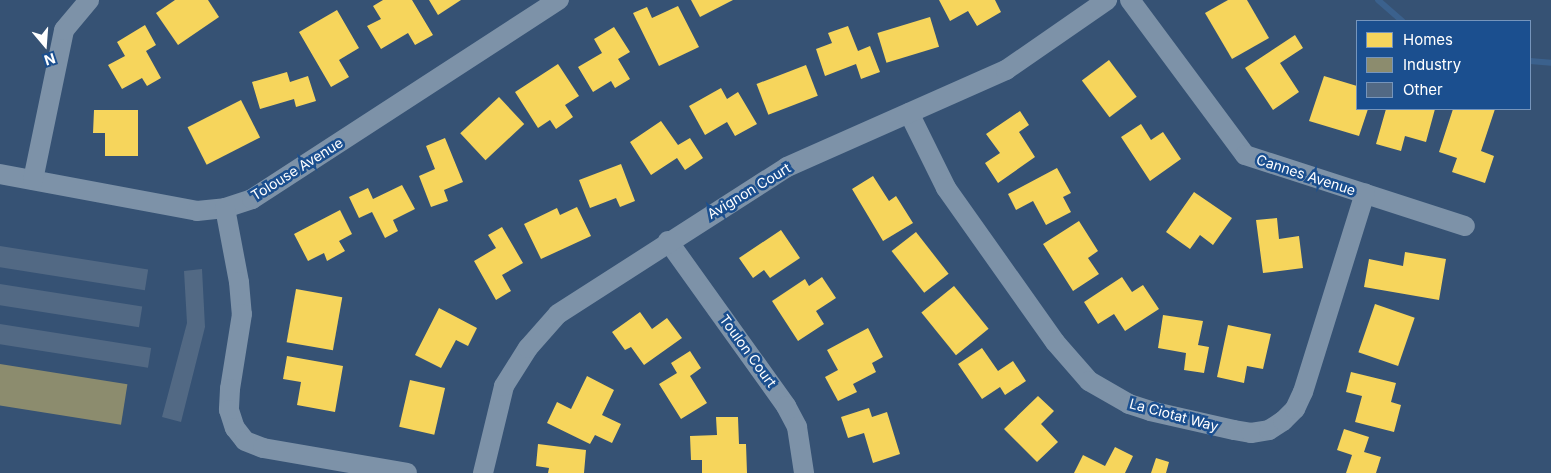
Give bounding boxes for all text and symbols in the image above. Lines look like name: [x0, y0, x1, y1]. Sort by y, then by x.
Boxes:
north arrow: [20, 20, 70, 70]
legend: [1356, 20, 1531, 110]
text: Homes: [1403, 30, 1453, 49]
text: N: [42, 50, 57, 69]
text: Industry: [1403, 55, 1461, 74]
text: Other: [1403, 80, 1443, 99]
street label: Tolouse Avenue: [248, 134, 346, 204]
street label: Cannes Avenue: [1254, 151, 1358, 199]
street label: Avignon Court: [704, 159, 794, 223]
street label: Toulon Court: [716, 311, 780, 391]
street label: La Ciotat Way: [1128, 395, 1220, 435]

